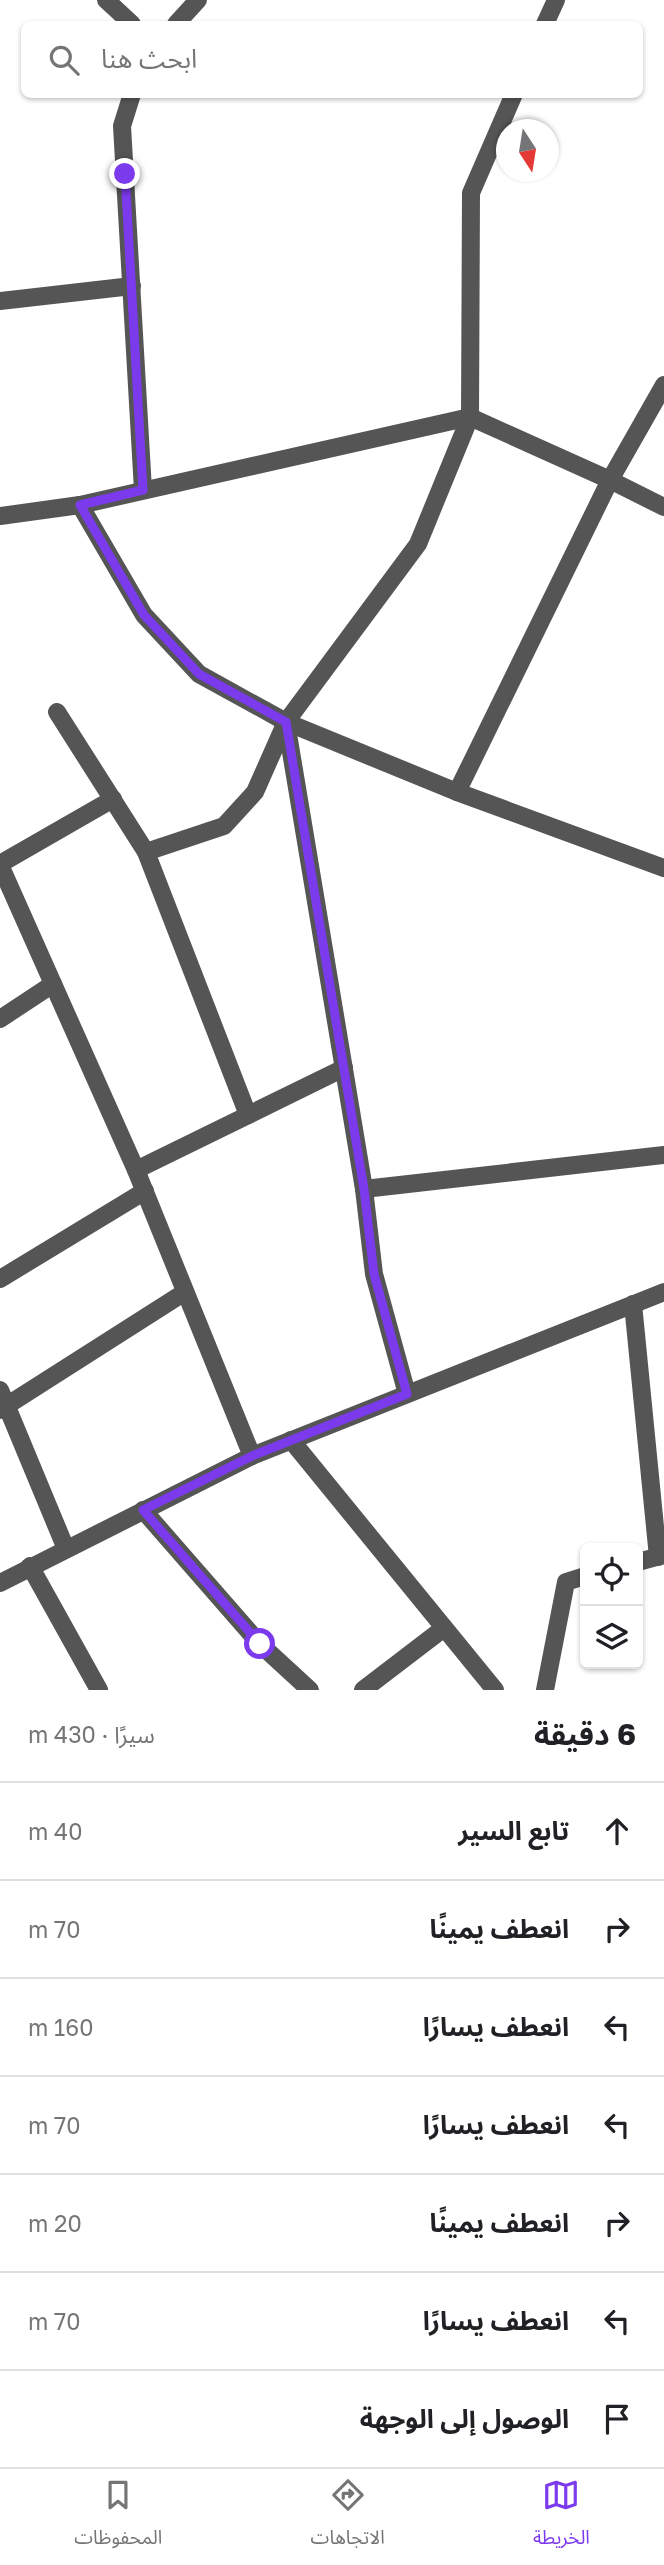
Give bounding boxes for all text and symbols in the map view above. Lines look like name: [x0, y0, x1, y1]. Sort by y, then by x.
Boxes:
search box: [21, 21, 643, 98]
icon: search: [45, 41, 83, 79]
text: ابحث هنا: [101, 43, 197, 74]
north arrow: [496, 119, 559, 182]
route end: [109, 158, 140, 189]
map controls: [580, 1543, 643, 1669]
button: locate: [580, 1543, 643, 1606]
button: layers: [580, 1606, 643, 1669]
route start: [244, 1628, 275, 1659]
text: 6 دقيقة: [534, 1716, 636, 1752]
text: سيرًا · 430 m: [28, 1720, 155, 1748]
icon: ahead: [598, 1812, 636, 1850]
text: تابع السير: [458, 1815, 569, 1846]
text: 40 m: [28, 1817, 82, 1845]
icon: right: [598, 1910, 636, 1948]
text: انعطف يمينًا: [430, 1913, 569, 1944]
text: 70 m: [28, 1915, 81, 1943]
icon: left: [598, 2008, 636, 2046]
text: انعطف يسارًا: [423, 2011, 569, 2042]
text: 160 m: [28, 2013, 93, 2041]
icon: left: [598, 2106, 636, 2144]
text: انعطف يسارًا: [423, 2109, 569, 2140]
text: 70 m: [28, 2111, 81, 2139]
icon: right: [598, 2204, 636, 2242]
text: انعطف يمينًا: [430, 2207, 569, 2238]
text: 20 m: [28, 2209, 82, 2237]
icon: left: [598, 2302, 636, 2340]
text: انعطف يسارًا: [423, 2305, 569, 2336]
text: 70 m: [28, 2307, 81, 2335]
icon: arrive: [598, 2400, 636, 2438]
text: الوصول إلى الوجهة: [360, 2403, 569, 2434]
tab: المحفوظات: [74, 2476, 162, 2558]
tab: الاتجاهات: [311, 2476, 385, 2558]
tab: الخريطة: [533, 2476, 590, 2558]

